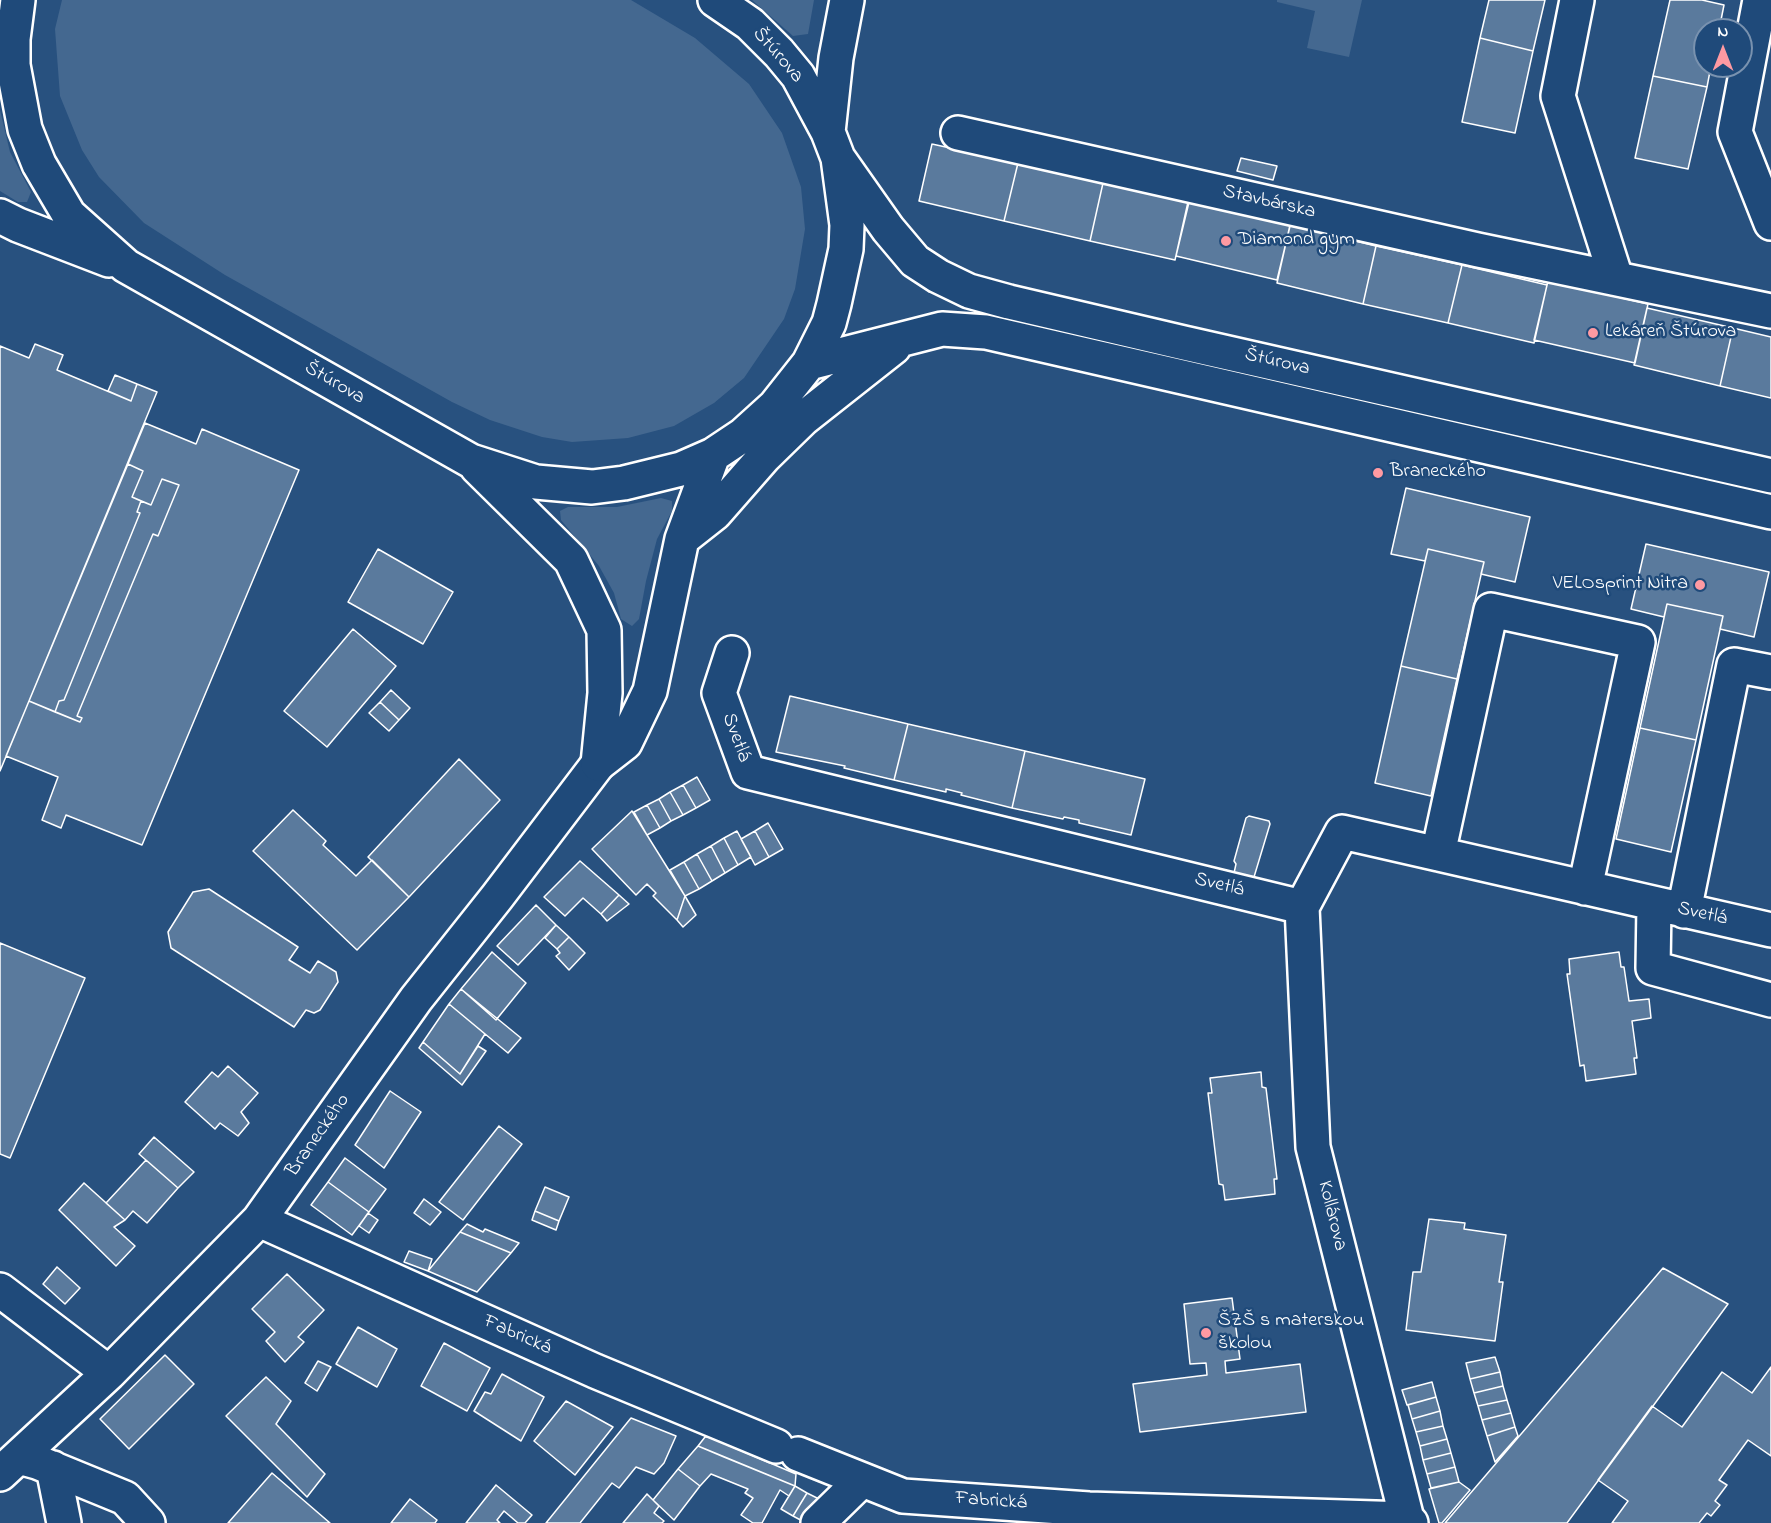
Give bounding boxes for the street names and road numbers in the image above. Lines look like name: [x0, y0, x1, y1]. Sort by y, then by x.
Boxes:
street label: Štúrova: [746, 23, 808, 89]
street label: Stavbárska: [1220, 181, 1318, 225]
street label: Štúrova: [1242, 344, 1312, 382]
street label: Štúrova: [299, 357, 369, 411]
street label: Svetlá: [715, 710, 755, 766]
street label: Svetlá: [1192, 868, 1246, 904]
street label: Svetlá: [1675, 898, 1729, 932]
street label: Braneckého: [282, 1090, 356, 1182]
street label: Kollárova: [1311, 1178, 1351, 1254]
street label: Fabrická: [479, 1310, 555, 1362]
street label: Fabrická: [954, 1488, 1028, 1516]

